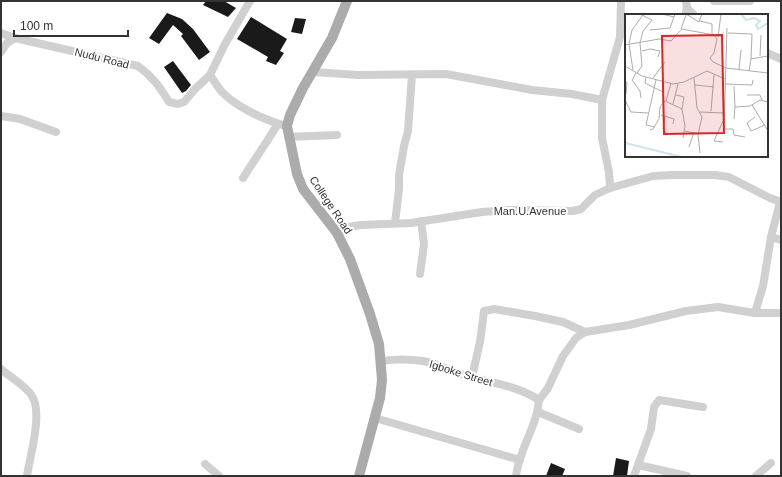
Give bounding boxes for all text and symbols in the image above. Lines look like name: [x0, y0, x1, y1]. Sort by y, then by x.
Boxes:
scale bar: [14, 12, 128, 38]
inset map: [625, 14, 768, 157]
text: 100 m: [20, 19, 53, 33]
street label: Nudu Road: [74, 45, 130, 71]
street label: College Road: [307, 174, 355, 236]
street label: Man.U.Avenue: [494, 205, 566, 217]
street label: Igboke Street: [428, 358, 494, 388]

